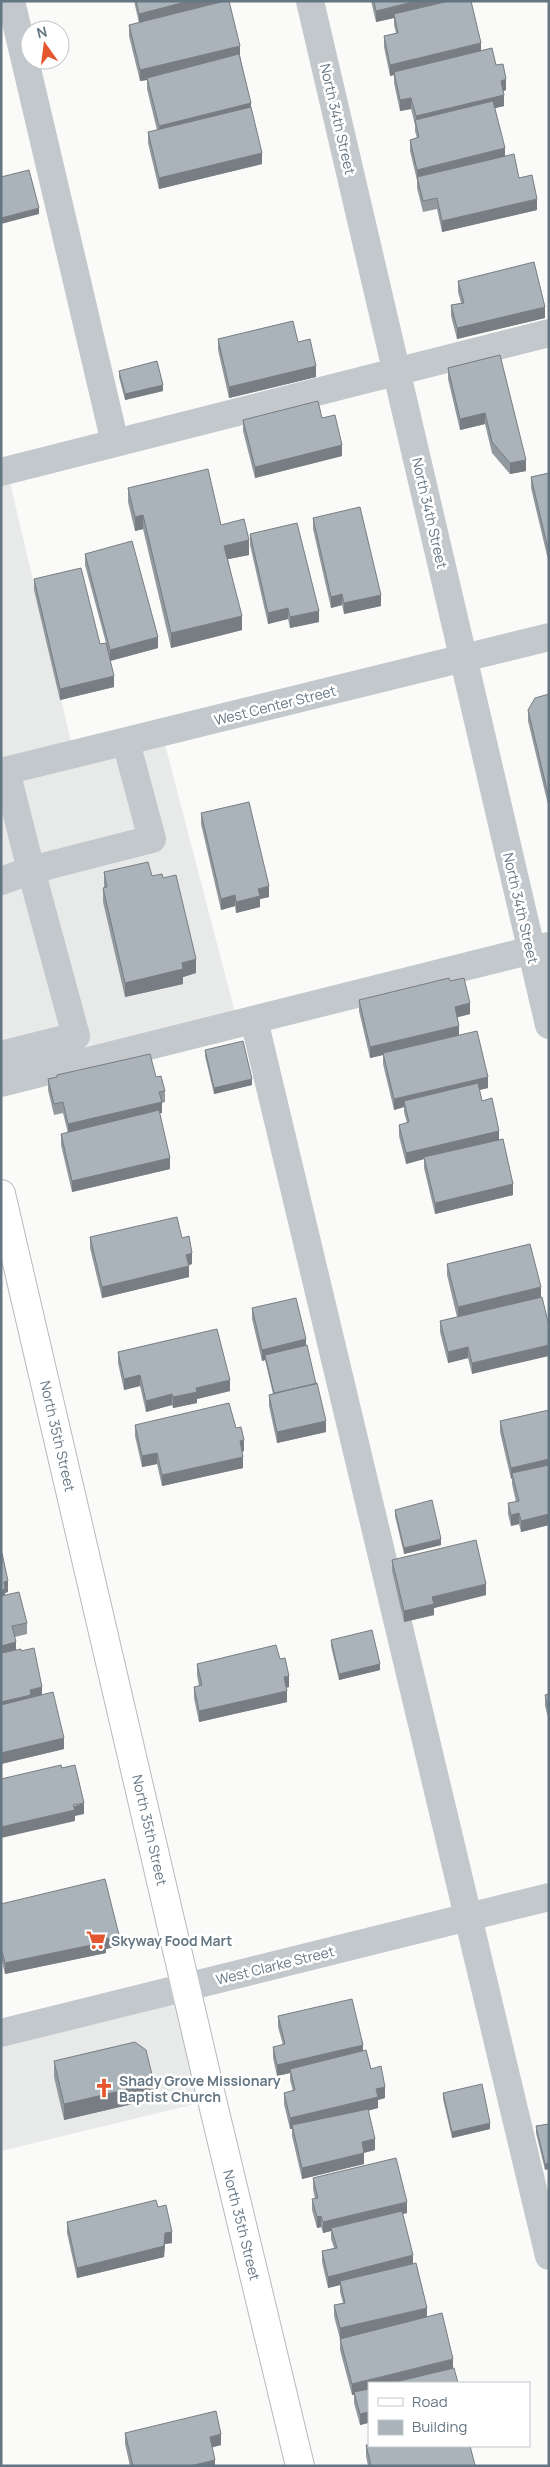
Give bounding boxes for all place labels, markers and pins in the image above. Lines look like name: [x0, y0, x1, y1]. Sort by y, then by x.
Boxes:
supermarket icon: Skyway Food Mart: [85, 1929, 107, 1951]
place label: Skyway Food Mart: [111, 1931, 232, 1950]
place label: Shady Grove Missionary Baptist Church: [119, 2071, 281, 2106]
church icon: Shady Grove Missionary Baptist Church: [93, 2077, 115, 2099]

